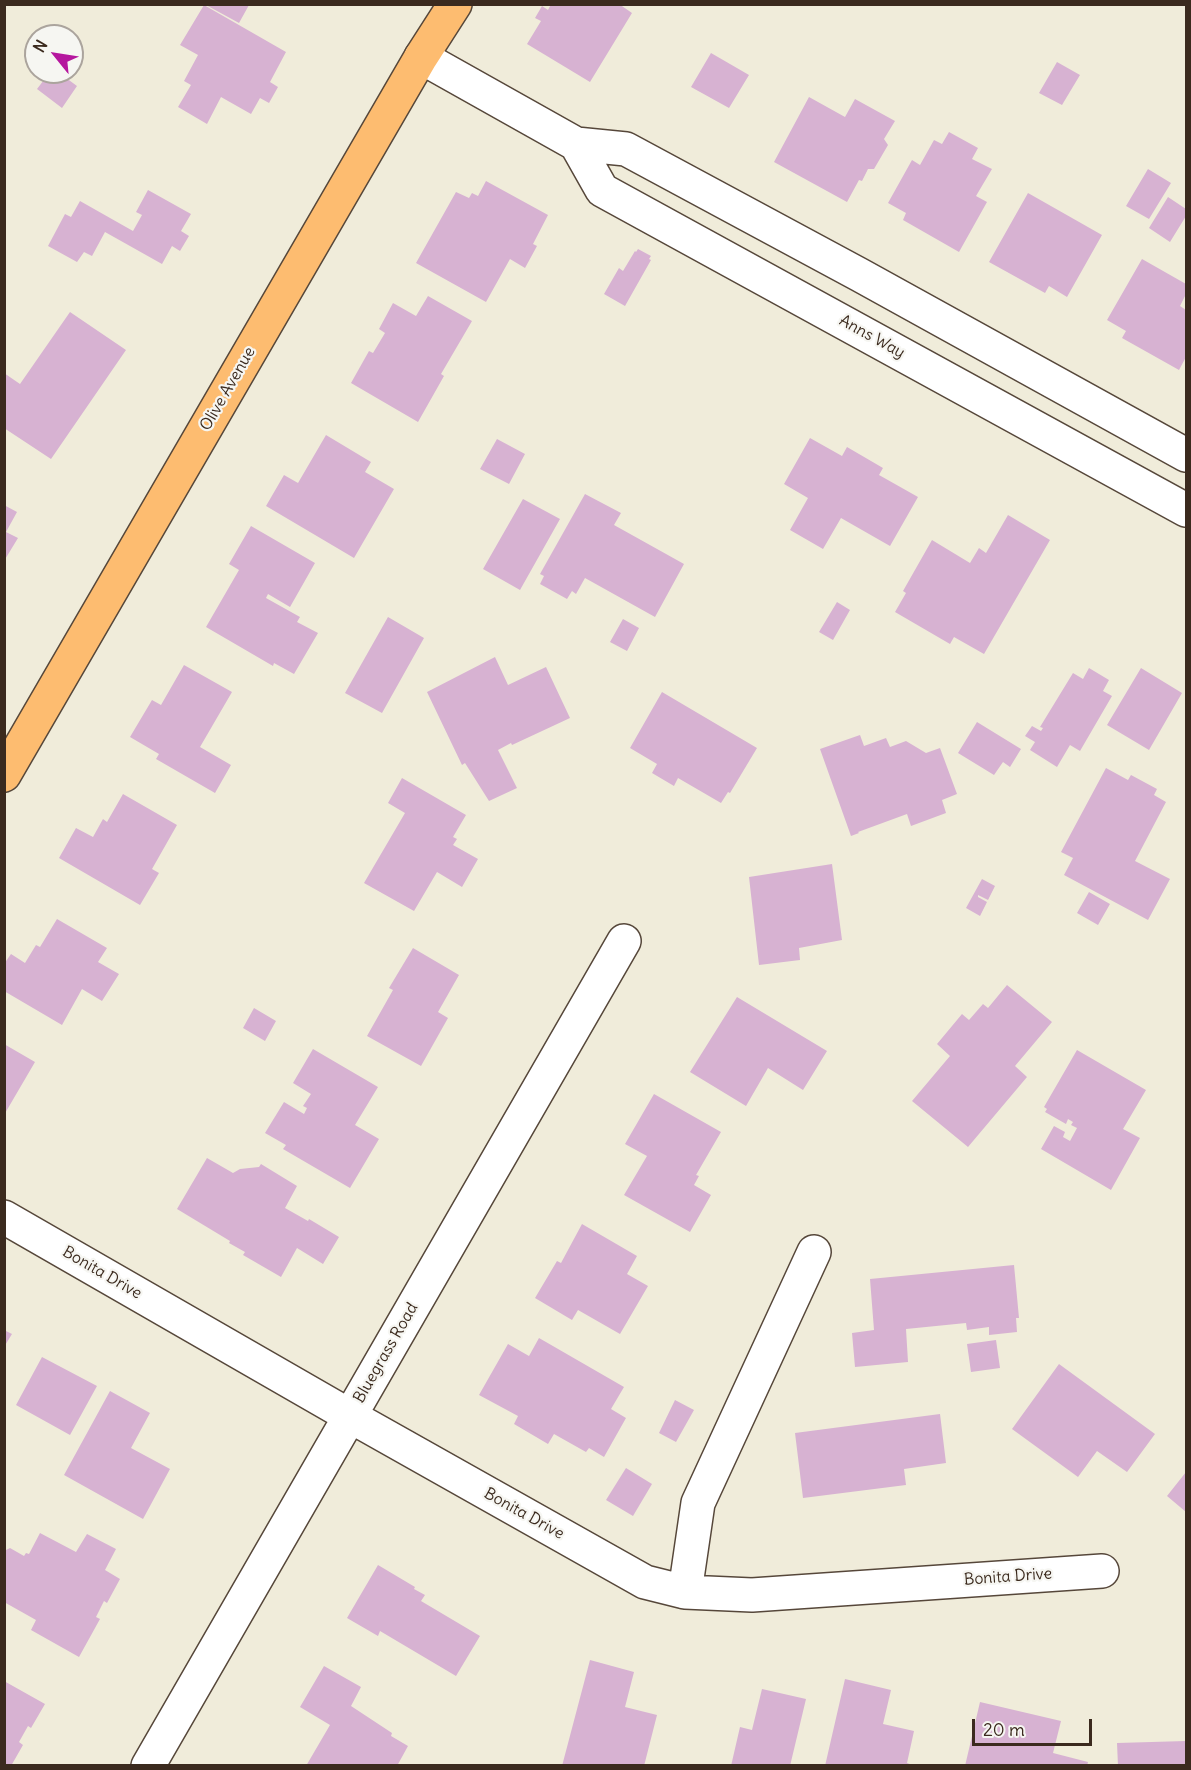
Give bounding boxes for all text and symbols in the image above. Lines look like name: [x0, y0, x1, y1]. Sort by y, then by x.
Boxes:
north arrow: [24, 24, 84, 84]
text: N: [29, 36, 52, 56]
street label: Anns Way: [836, 311, 908, 363]
street label: Olive Avenue: [196, 344, 260, 434]
street label: Bonita Drive: [59, 1243, 145, 1303]
street label: Bluegrass Road: [350, 1300, 422, 1406]
street label: Bonita Drive: [481, 1484, 567, 1544]
street label: Bonita Drive: [963, 1564, 1053, 1590]
scale bar: [975, 1707, 1095, 1745]
text: 20 m: [983, 1718, 1025, 1741]

